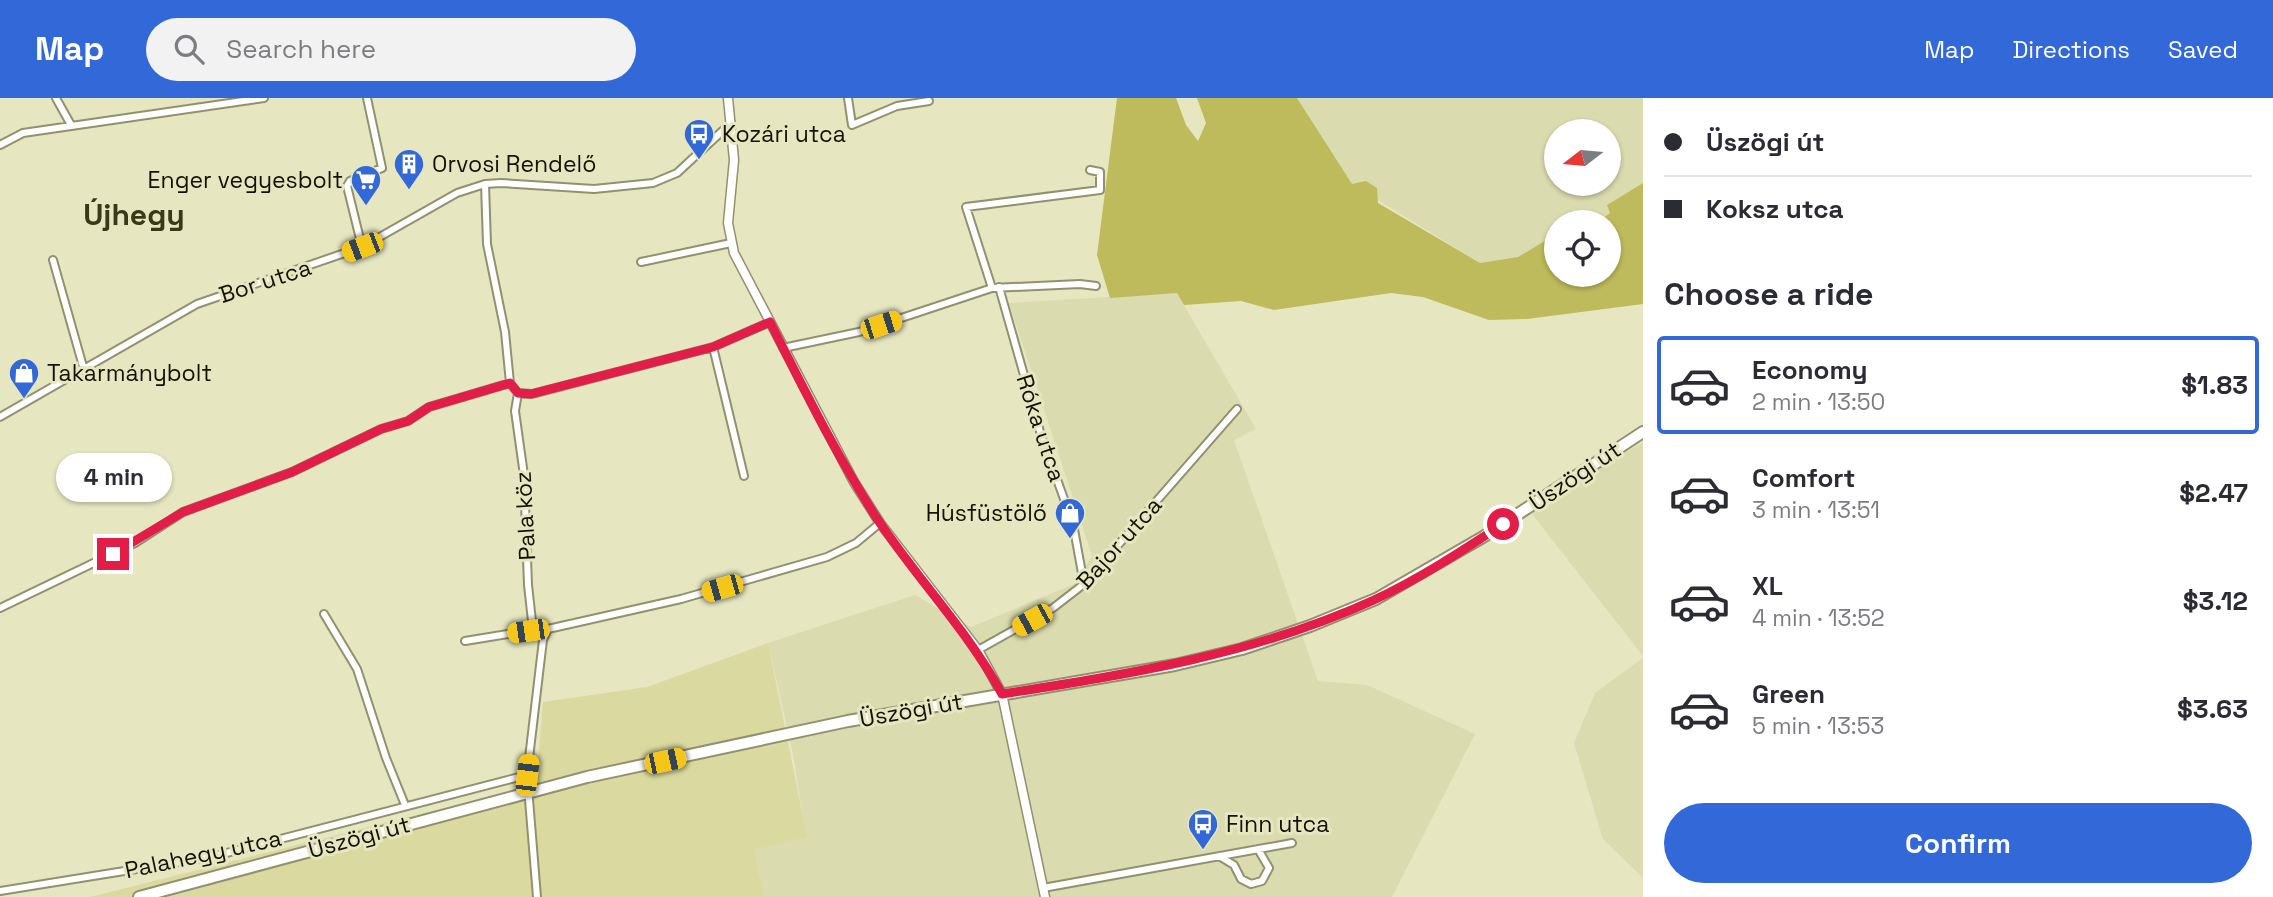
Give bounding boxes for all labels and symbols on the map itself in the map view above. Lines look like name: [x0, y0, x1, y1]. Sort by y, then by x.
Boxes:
bus stop icon: Kozári utca: [682, 117, 716, 161]
place label: Kozári utca: [722, 119, 846, 149]
north arrow: [1544, 119, 1620, 196]
building icon: Orvosi Rendelő: [392, 147, 426, 191]
place label: Orvosi Rendelő: [432, 149, 596, 179]
supermarket icon: Enger vegyesbolt: [349, 163, 383, 207]
place label: Enger vegyesbolt: [148, 165, 343, 195]
district label: Újhegy: [83, 195, 185, 234]
car: [339, 230, 386, 264]
street label: Bor utca: [215, 252, 315, 310]
car: [858, 309, 905, 341]
shop icon: Takarmánybolt: [7, 356, 41, 400]
place label: Takarmánybolt: [47, 358, 212, 388]
street label: Róka utca: [1010, 370, 1072, 486]
street label: Üszögi út: [1523, 434, 1627, 518]
callout: 4 min: [55, 452, 171, 502]
street label: Pala köz: [508, 471, 542, 561]
street label: Bajor utca: [1070, 491, 1168, 595]
shop icon: Húsfüstölő: [1053, 496, 1087, 540]
place label: Húsfüstölő: [926, 498, 1047, 528]
route start: [1487, 508, 1519, 540]
route end: [97, 538, 129, 570]
car: [699, 572, 746, 604]
car: [1009, 601, 1056, 639]
car: [506, 618, 551, 644]
street label: Üszögi út: [857, 686, 965, 734]
car: [643, 746, 688, 776]
car: [515, 753, 540, 797]
bus stop icon: Finn utca: [1186, 807, 1220, 851]
street label: Üszögi út: [305, 809, 413, 865]
place label: Finn utca: [1226, 809, 1329, 839]
street label: Palahegy utca: [122, 823, 284, 885]

